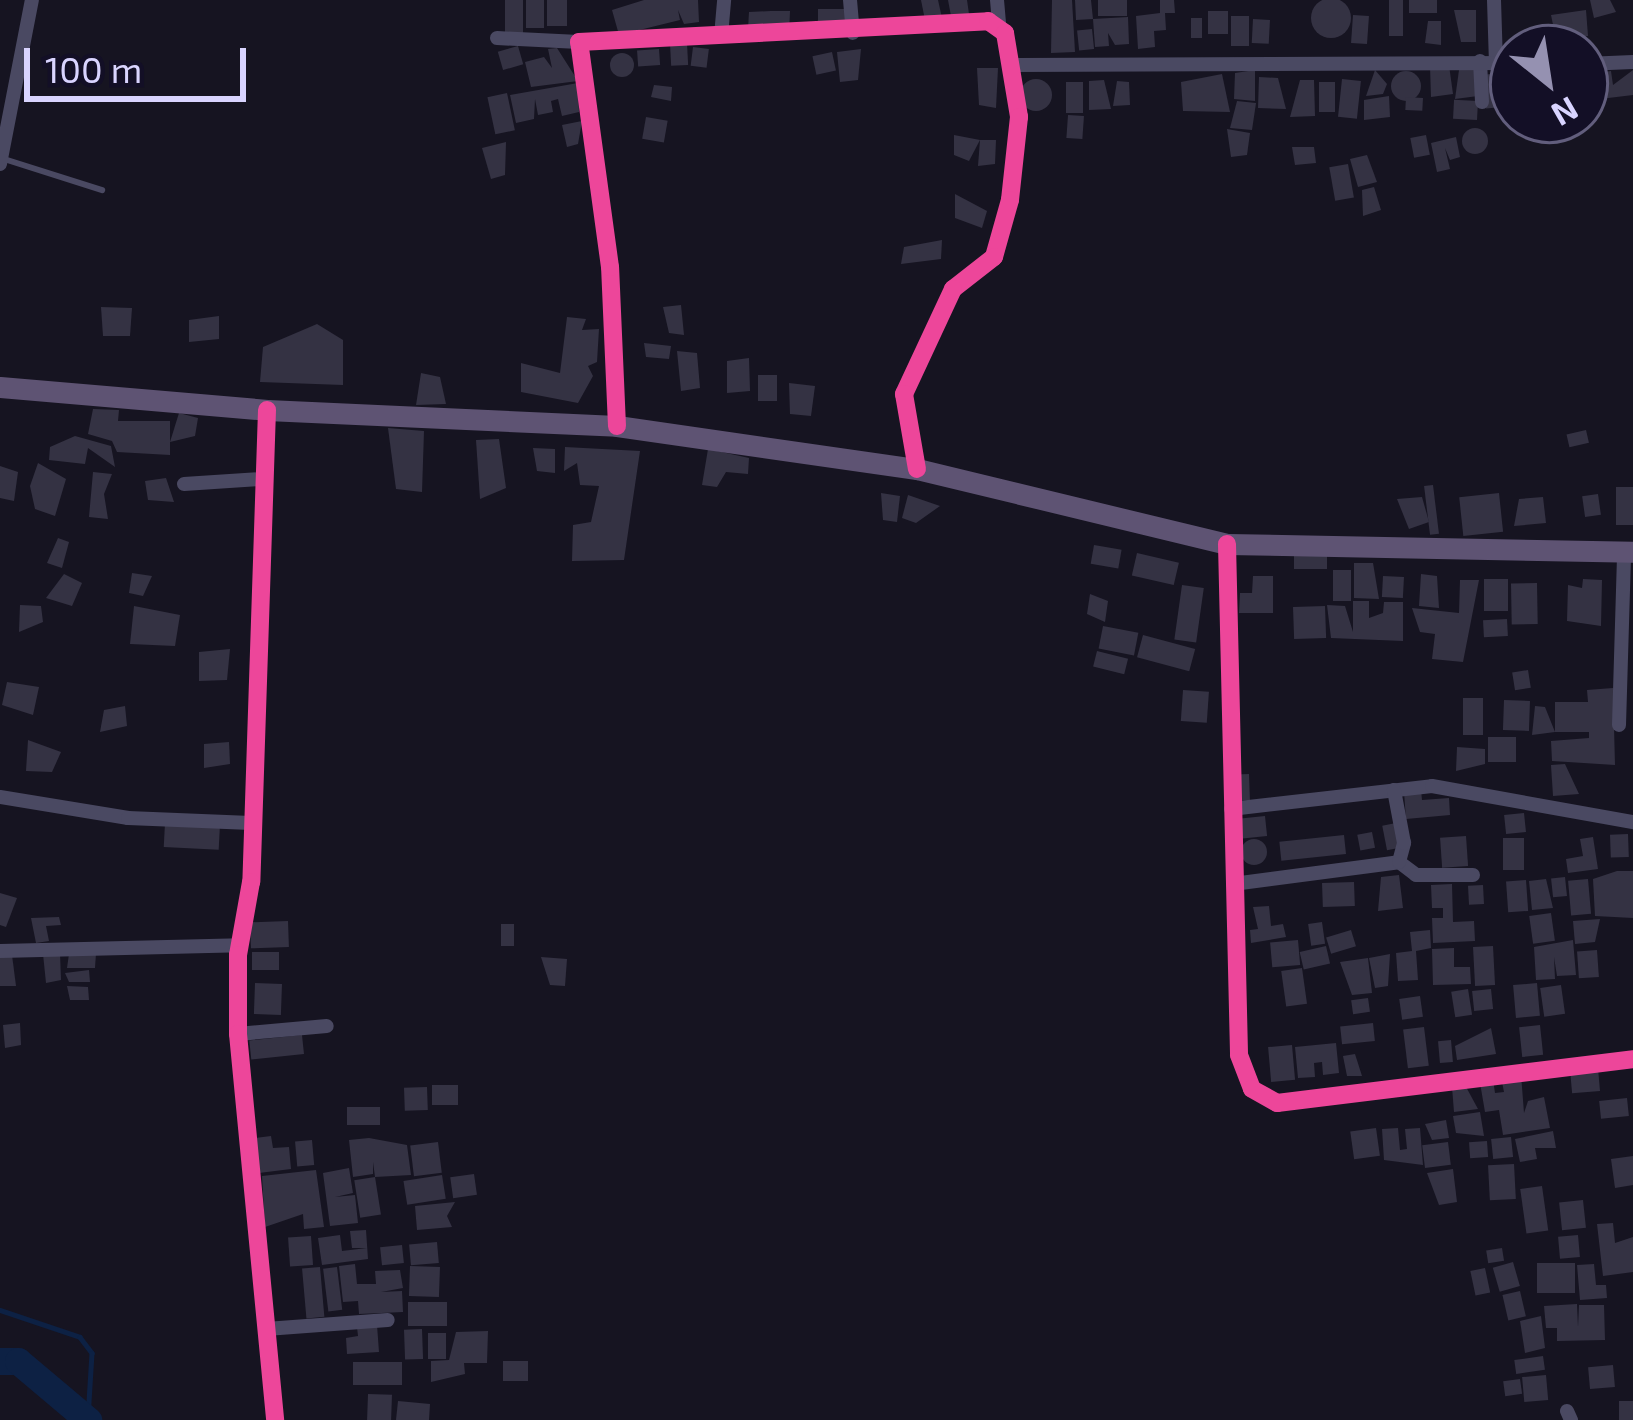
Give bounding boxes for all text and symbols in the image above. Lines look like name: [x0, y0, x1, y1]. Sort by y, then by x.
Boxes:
scale bar: [30, 24, 252, 98]
north arrow: [1489, 24, 1609, 144]
text: 100 m: [45, 47, 142, 90]
text: N: [1545, 89, 1586, 136]

